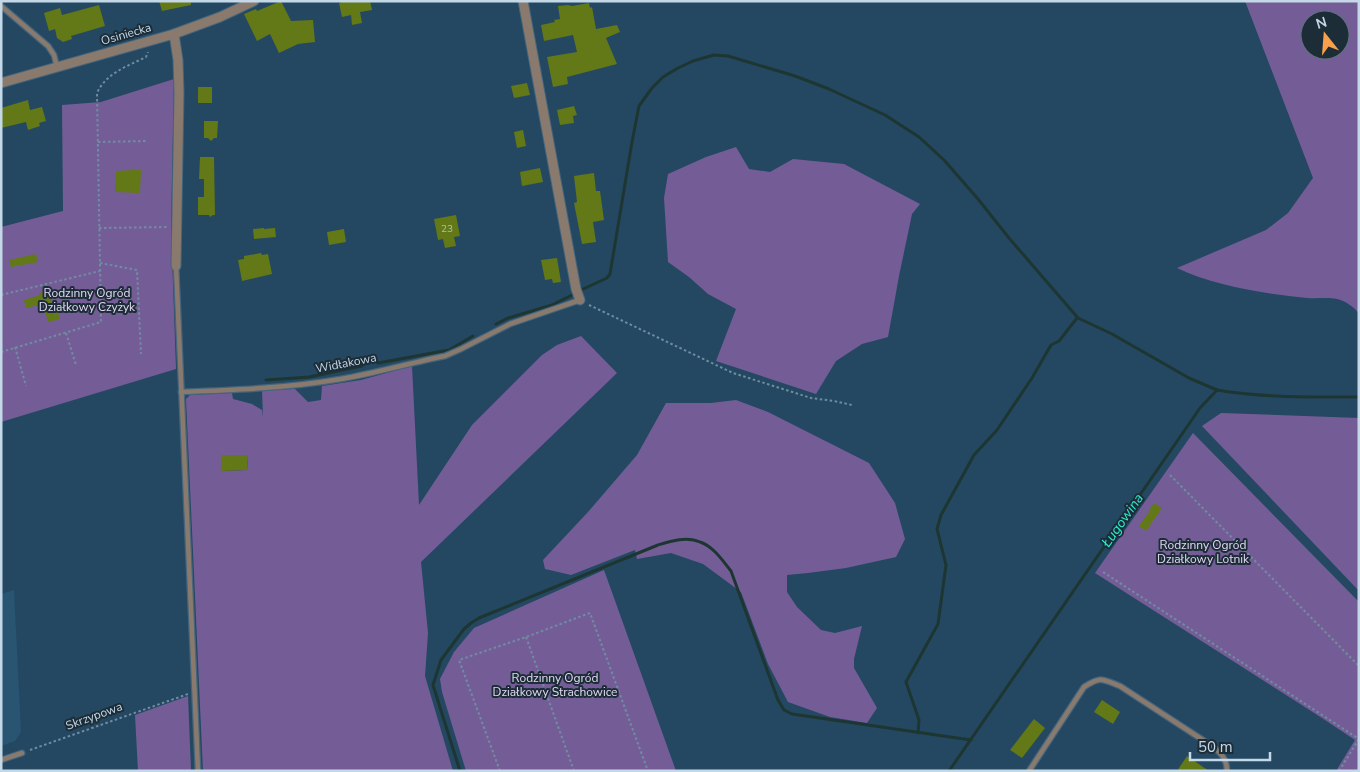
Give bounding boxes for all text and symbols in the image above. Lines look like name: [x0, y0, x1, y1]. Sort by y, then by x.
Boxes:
north arrow: [1300, 10, 1350, 60]
text: N: [1314, 12, 1329, 34]
street label: Osiniecka: [99, 19, 153, 49]
house number: 23: [441, 222, 453, 236]
park label: Rodzinny Ogród Działkowy Czyżyk: [39, 285, 136, 315]
street label: Widłakowa: [314, 349, 378, 377]
water label: Ługowina: [1096, 490, 1148, 552]
park label: Rodzinny Ogród Działkowy Lotnik: [1157, 537, 1250, 567]
park label: Rodzinny Ogród Działkowy Strachowice: [493, 670, 617, 700]
street label: Skrzypowa: [63, 698, 125, 734]
scale bar: [1190, 730, 1270, 762]
text: 50 m: [1198, 737, 1233, 757]

